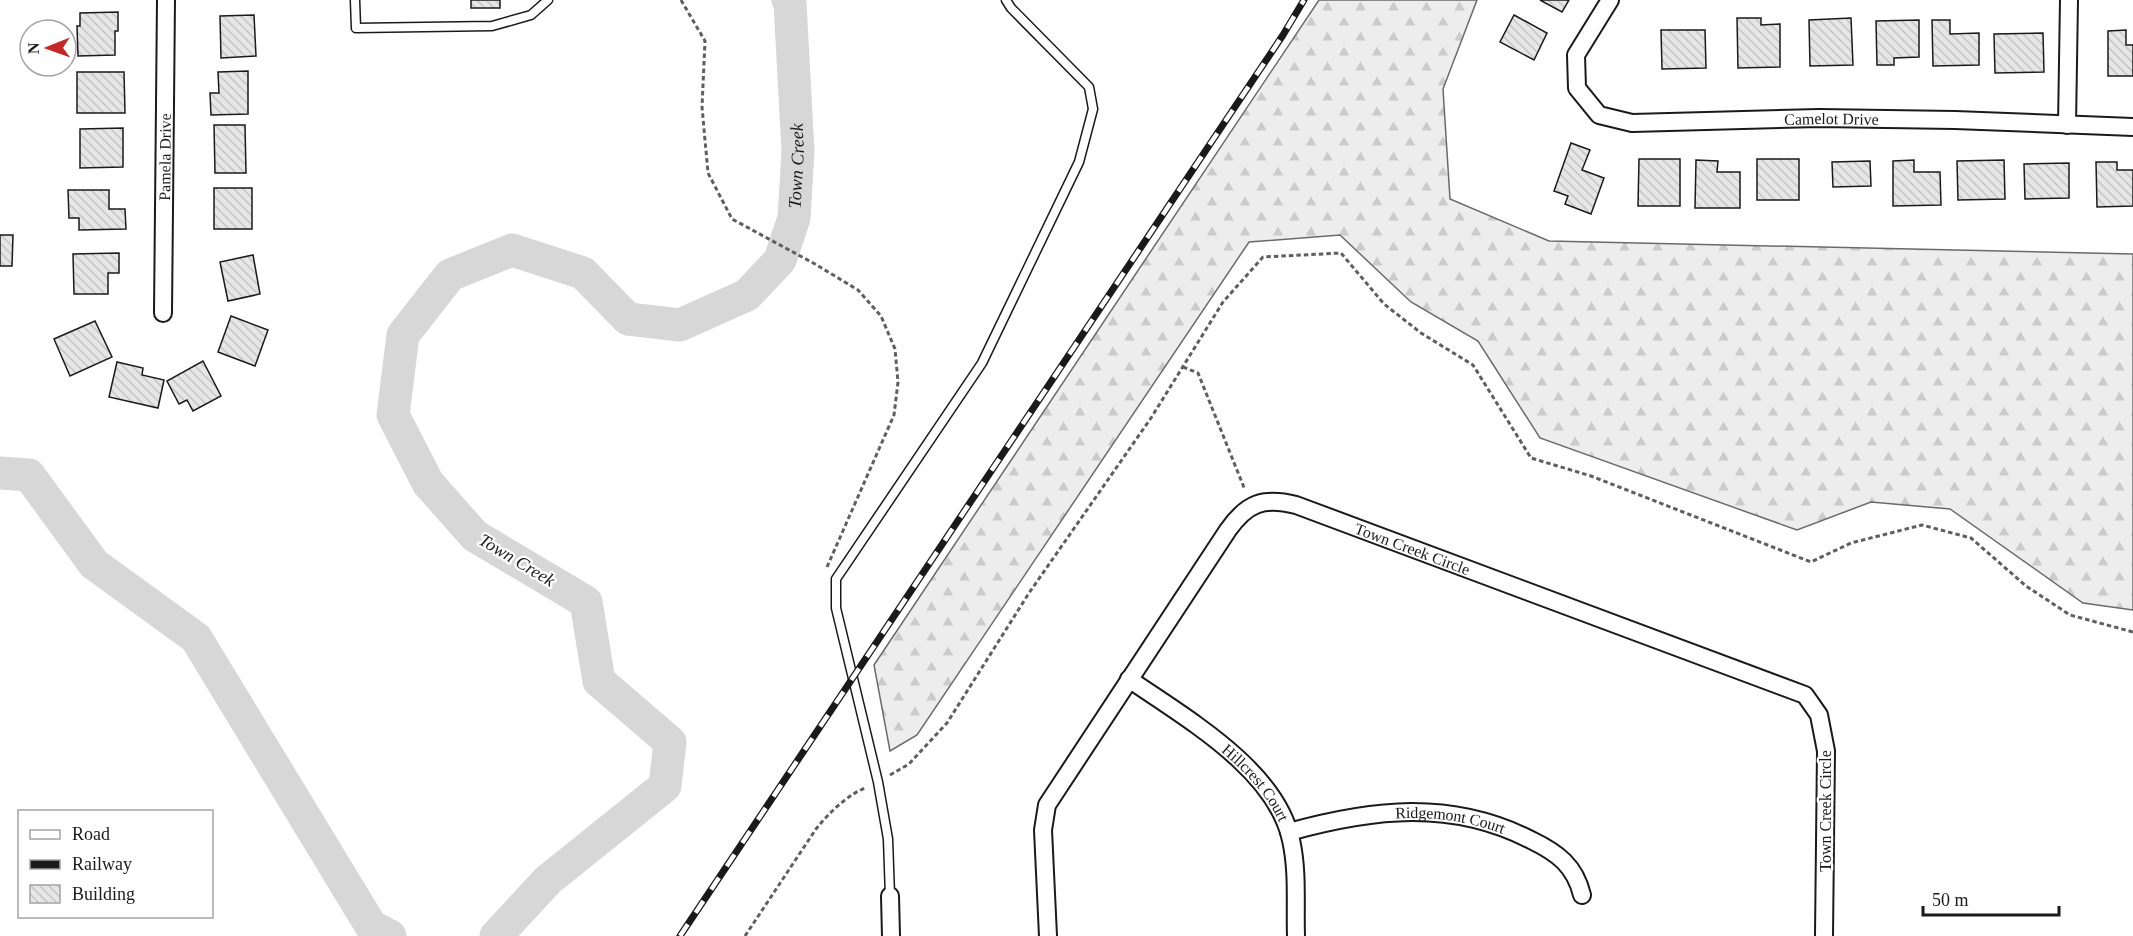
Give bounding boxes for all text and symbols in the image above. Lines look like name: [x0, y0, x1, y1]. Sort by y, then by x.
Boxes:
north arrow: [18, 18, 78, 78]
text: N: [25, 42, 42, 54]
street label: Camelot Drive: [1784, 109, 1879, 127]
street label: Pamela Drive: [156, 113, 173, 201]
water label: Town Creek: [785, 122, 808, 209]
street label: Town Creek Circle: [1353, 519, 1473, 578]
water label: Town Creek: [475, 529, 560, 591]
street label: Hillcrest Court: [1219, 740, 1293, 824]
street label: Town Creek Circle: [1817, 750, 1834, 872]
street label: Ridgemont Court: [1395, 803, 1508, 837]
legend: [18, 810, 213, 918]
text: Road: [72, 824, 110, 844]
text: Railway: [72, 854, 132, 874]
scale bar: [1923, 879, 2060, 917]
text: Building: [72, 884, 135, 904]
text: 50 m: [1932, 890, 1969, 910]

